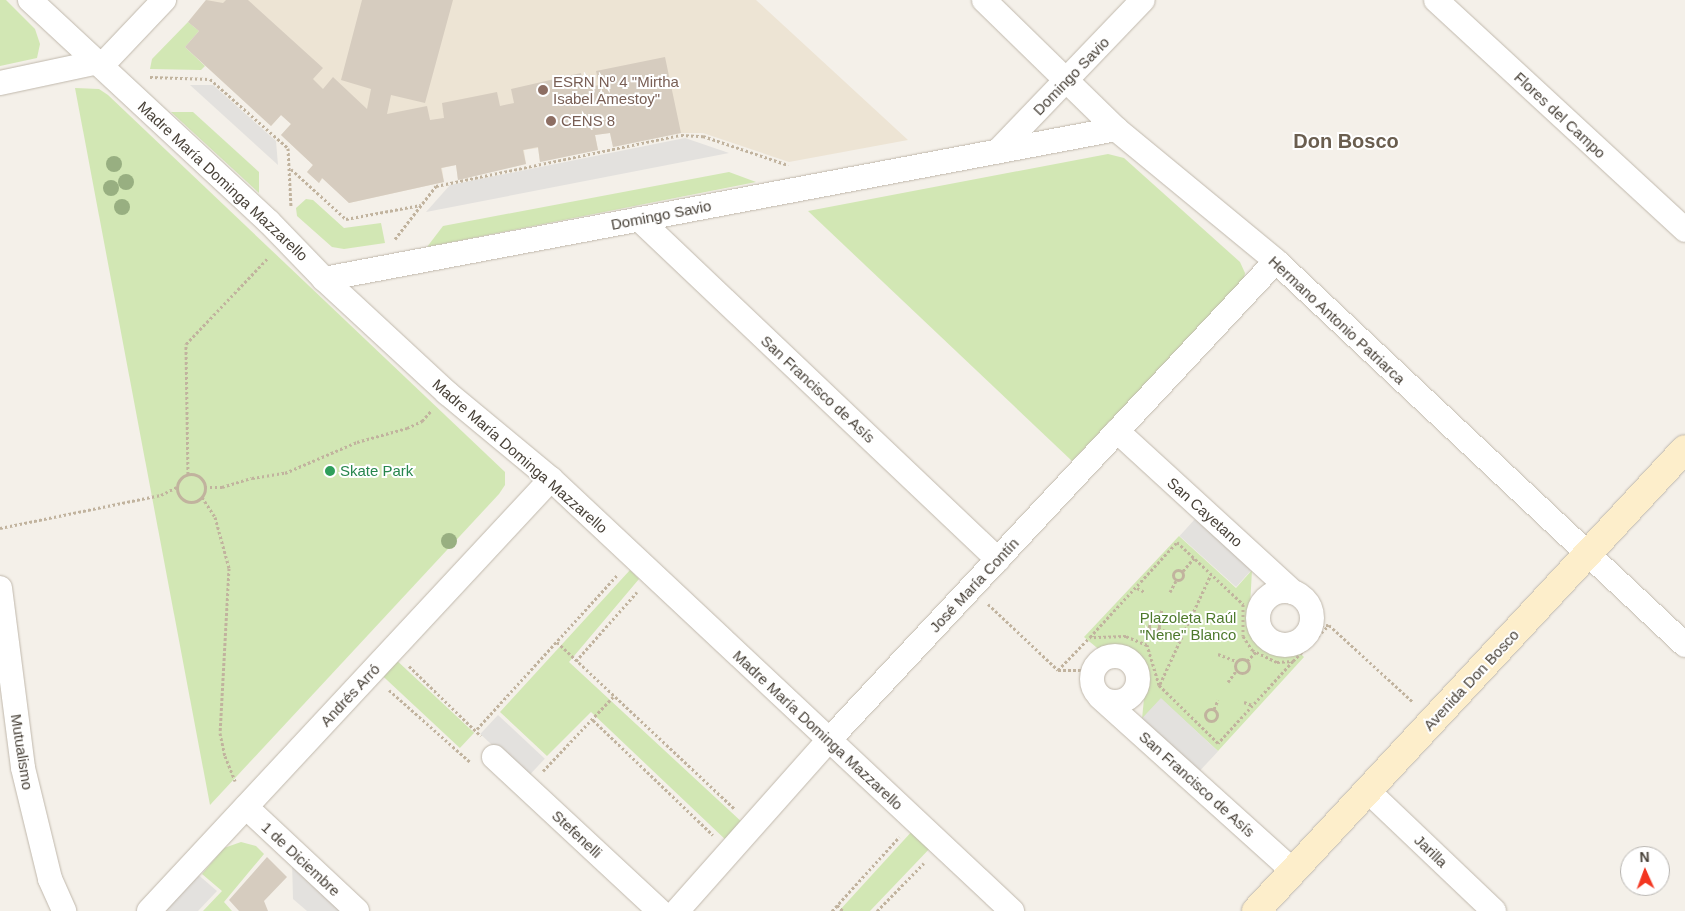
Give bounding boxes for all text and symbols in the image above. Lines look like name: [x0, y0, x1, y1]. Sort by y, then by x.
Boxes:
street label: Domingo Savio: [1029, 33, 1113, 119]
street label: Flores del Campo: [1511, 68, 1609, 162]
place label: ESRN Nº 4 "Mirtha Isabel Amestoy": [553, 72, 679, 107]
marker: ESRN Nº 4 "Mirtha Isabel Amestoy": [537, 84, 549, 96]
street label: Madre María Dominga Mazzarello: [134, 97, 312, 265]
place label: CENS 8: [561, 112, 615, 130]
marker: CENS 8: [545, 115, 557, 127]
district label: Don Bosco: [1293, 129, 1399, 153]
street label: Domingo Savio: [609, 196, 713, 234]
street label: Hermano Antonio Patriarca: [1265, 252, 1409, 388]
street label: San Francisco de Asís: [757, 331, 879, 447]
street label: Madre María Dominga Mazzarello: [429, 375, 611, 537]
place label: Skate Park: [340, 462, 413, 480]
marker: Skate Park: [324, 465, 336, 477]
street label: San Cayetano: [1164, 474, 1246, 550]
street label: José María Contín: [926, 534, 1022, 636]
park label: Plazoleta Raúl "Nene" Blanco: [1140, 608, 1236, 643]
street label: Avenida Don Bosco: [1420, 626, 1522, 734]
street label: Madre María Dominga Mazzarello: [729, 646, 907, 814]
street label: Andrés Arró: [316, 660, 384, 730]
street label: Mutualismo: [7, 713, 37, 791]
street label: San Francisco de Asís: [1135, 727, 1259, 841]
street label: Stefenelli: [548, 806, 606, 862]
street label: 1 de Diciembre: [258, 818, 344, 900]
street label: Jarilla: [1411, 831, 1451, 871]
north arrow: [1620, 846, 1670, 896]
text: N: [1639, 849, 1650, 865]

